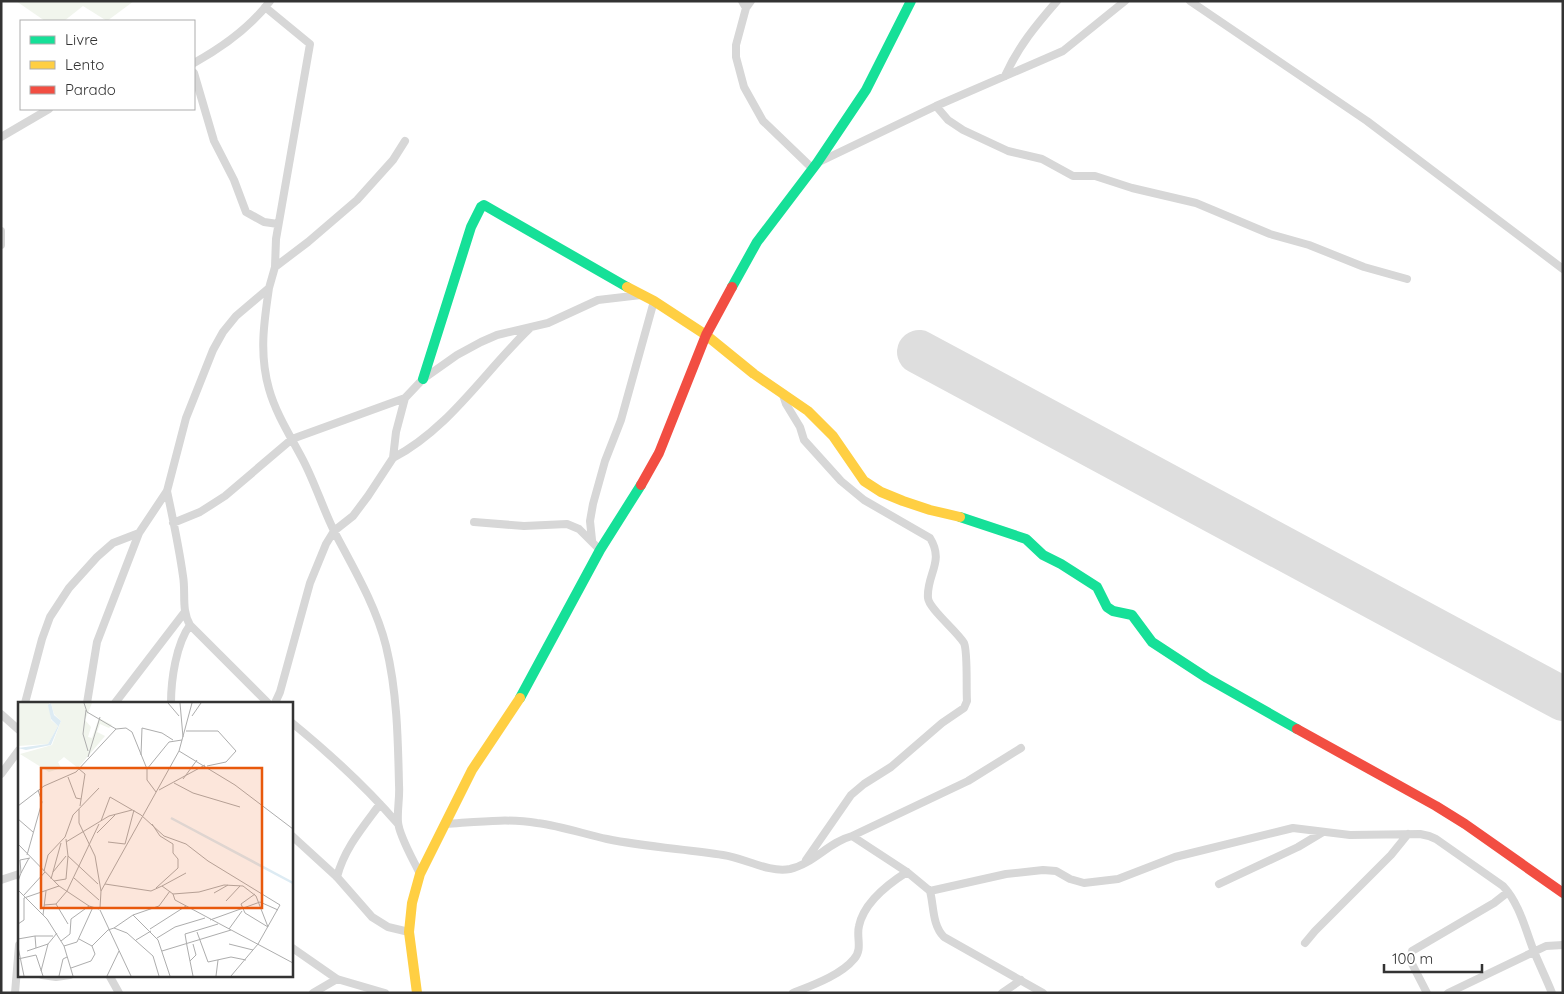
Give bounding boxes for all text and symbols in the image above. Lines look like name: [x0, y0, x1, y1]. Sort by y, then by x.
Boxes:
legend: [20, 20, 195, 110]
text: Livre: [65, 30, 98, 49]
text: Lento: [65, 55, 104, 74]
text: Parado: [65, 80, 116, 99]
inset map: [18, 702, 292, 976]
scale bar: [1384, 942, 1482, 974]
text: 100 m: [1392, 949, 1433, 968]

